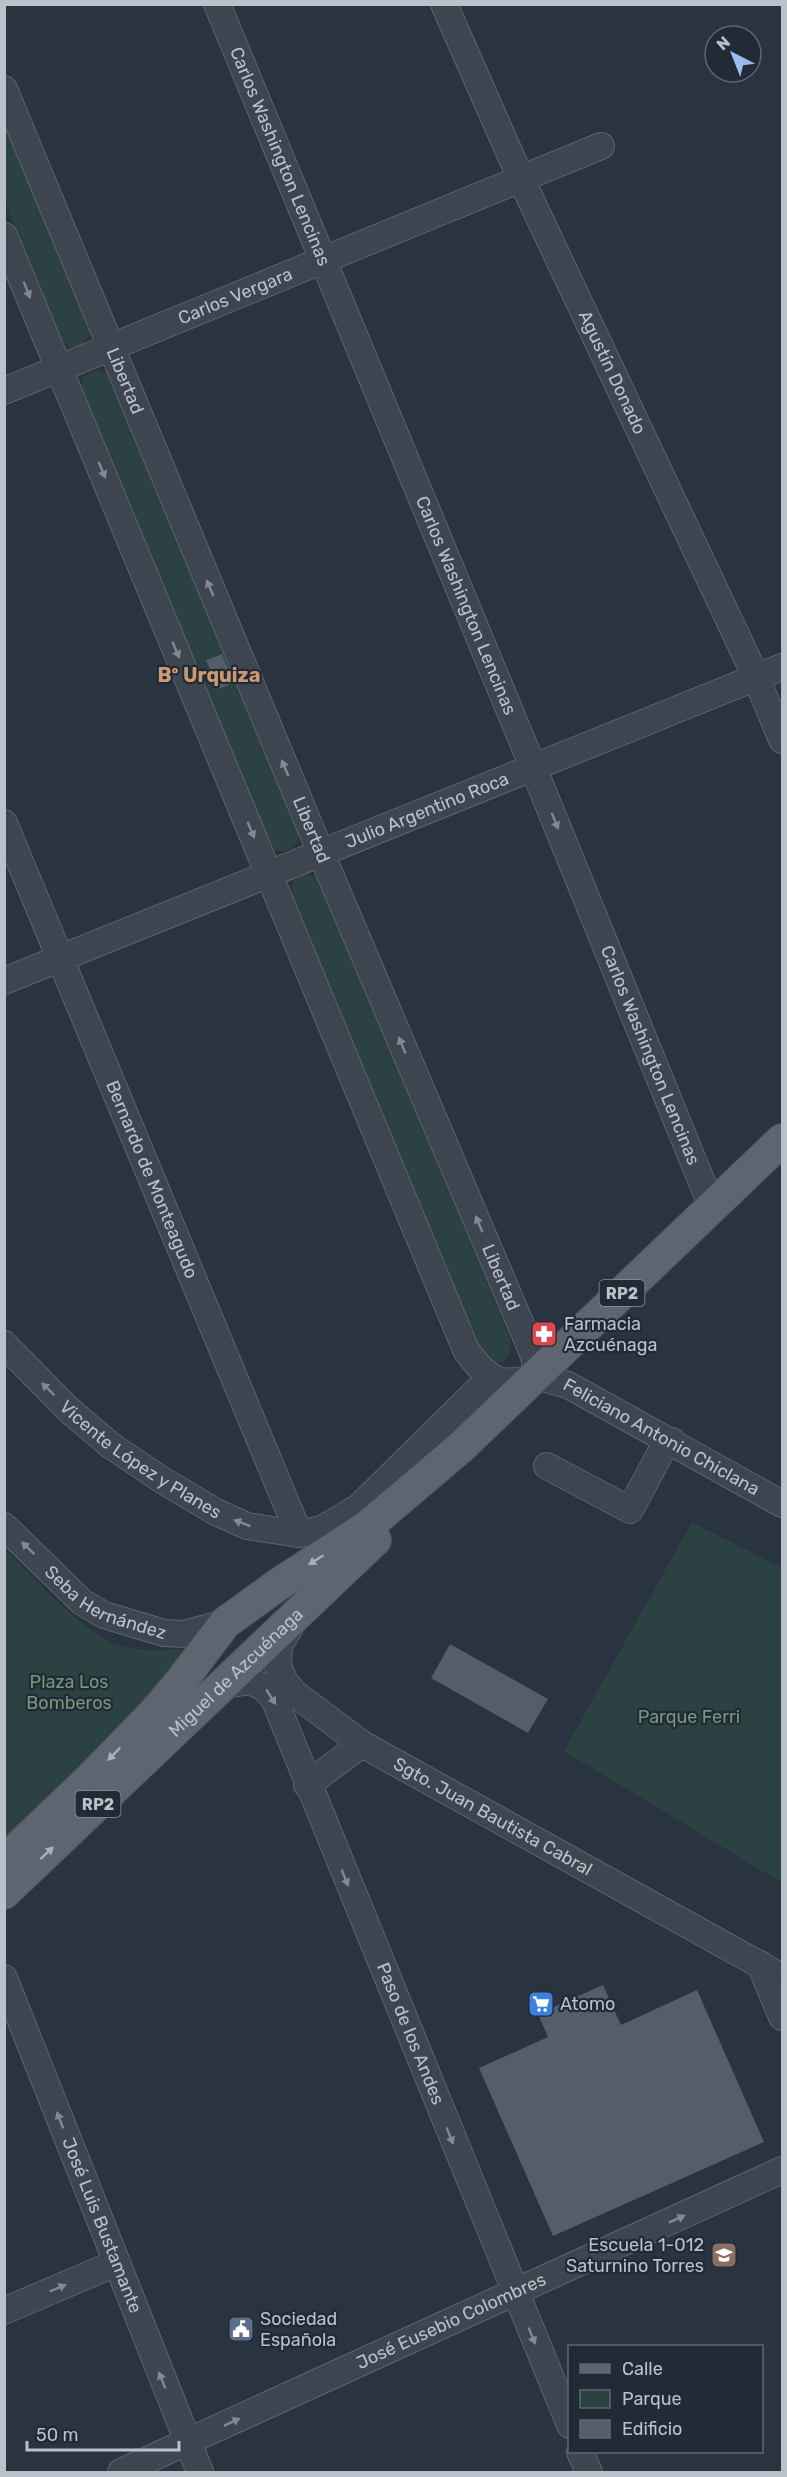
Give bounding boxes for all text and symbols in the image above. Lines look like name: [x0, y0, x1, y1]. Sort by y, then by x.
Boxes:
north arrow: [703, 24, 763, 84]
text: N: [713, 32, 734, 54]
street label: Carlos Washington Lencinas: [225, 44, 335, 269]
street label: Carlos Vergara: [175, 263, 296, 329]
one-way arrow: [22, 281, 32, 299]
street label: Agustín Donado: [574, 307, 651, 438]
street label: Libertad: [102, 344, 149, 417]
one-way arrow: [97, 461, 107, 479]
street label: Carlos Washington Lencinas: [411, 493, 521, 718]
one-way arrow: [205, 579, 215, 597]
one-way arrow: [172, 641, 181, 659]
district label: Bº Urquiza: [158, 663, 260, 687]
one-way arrow: [281, 760, 290, 777]
street label: Julio Argentino Roca: [342, 767, 512, 853]
street label: Libertad: [288, 793, 335, 866]
one-way arrow: [550, 813, 560, 831]
one-way arrow: [247, 821, 256, 839]
street label: Carlos Washington Lencinas: [596, 942, 705, 1168]
one-way arrow: [397, 1035, 407, 1053]
street label: Bernardo de Monteagudo: [101, 1077, 203, 1282]
one-way arrow: [473, 1215, 483, 1233]
street label: Libertad: [477, 1241, 525, 1314]
road number: RP2: [600, 1280, 644, 1306]
place label: Farmacia Azcuénaga: [564, 1313, 657, 1356]
pharmacy icon: Farmacia Azcuénaga: [529, 1319, 559, 1349]
street label: Feliciano Antonio Chiclana: [559, 1373, 763, 1500]
one-way arrow: [41, 1383, 55, 1397]
street label: Vicente López y Planes: [55, 1396, 225, 1524]
one-way arrow: [232, 1518, 250, 1528]
one-way arrow: [21, 1542, 35, 1556]
one-way arrow: [308, 1555, 324, 1566]
street label: Seba Hernández: [40, 1561, 169, 1644]
street label: Miguel de Azcuénaga: [164, 1603, 308, 1742]
park label: Plaza Los Bomberos: [26, 1671, 112, 1714]
one-way arrow: [266, 1689, 277, 1706]
park label: Parque Ferri: [638, 1706, 740, 1728]
one-way arrow: [108, 1747, 122, 1761]
street label: Sgto. Juan Bautista Cabral: [389, 1753, 596, 1881]
road number: RP2: [76, 1791, 120, 1817]
one-way arrow: [40, 1847, 54, 1861]
one-way arrow: [340, 1869, 350, 1887]
street label: Paso de los Andes: [372, 1959, 449, 2108]
supermarket icon: Atomo: [526, 1989, 556, 2019]
place label: Atomo: [560, 1993, 615, 2015]
one-way arrow: [55, 2111, 64, 2129]
one-way arrow: [446, 2127, 456, 2145]
street label: José Luis Bustamante: [57, 2134, 147, 2316]
one-way arrow: [668, 2214, 685, 2223]
place label: Escuela 1-012 Saturnino Torres: [566, 2234, 704, 2277]
school or university icon: Escuela 1-012 Saturnino Torres: [709, 2240, 739, 2270]
street label: José Eusebio Colombres: [353, 2268, 549, 2374]
one-way arrow: [50, 2283, 68, 2293]
place label: Sociedad Española: [260, 2308, 337, 2351]
public building icon: Sociedad Española: [226, 2314, 256, 2344]
one-way arrow: [527, 2327, 537, 2345]
legend: [568, 2345, 763, 2453]
text: Calle: [622, 2358, 663, 2380]
one-way arrow: [157, 2370, 167, 2388]
text: Parque: [622, 2388, 682, 2410]
scale bar: [27, 2414, 178, 2452]
one-way arrow: [223, 2417, 240, 2426]
text: Edificio: [622, 2418, 682, 2440]
text: 50 m: [36, 2424, 79, 2446]

